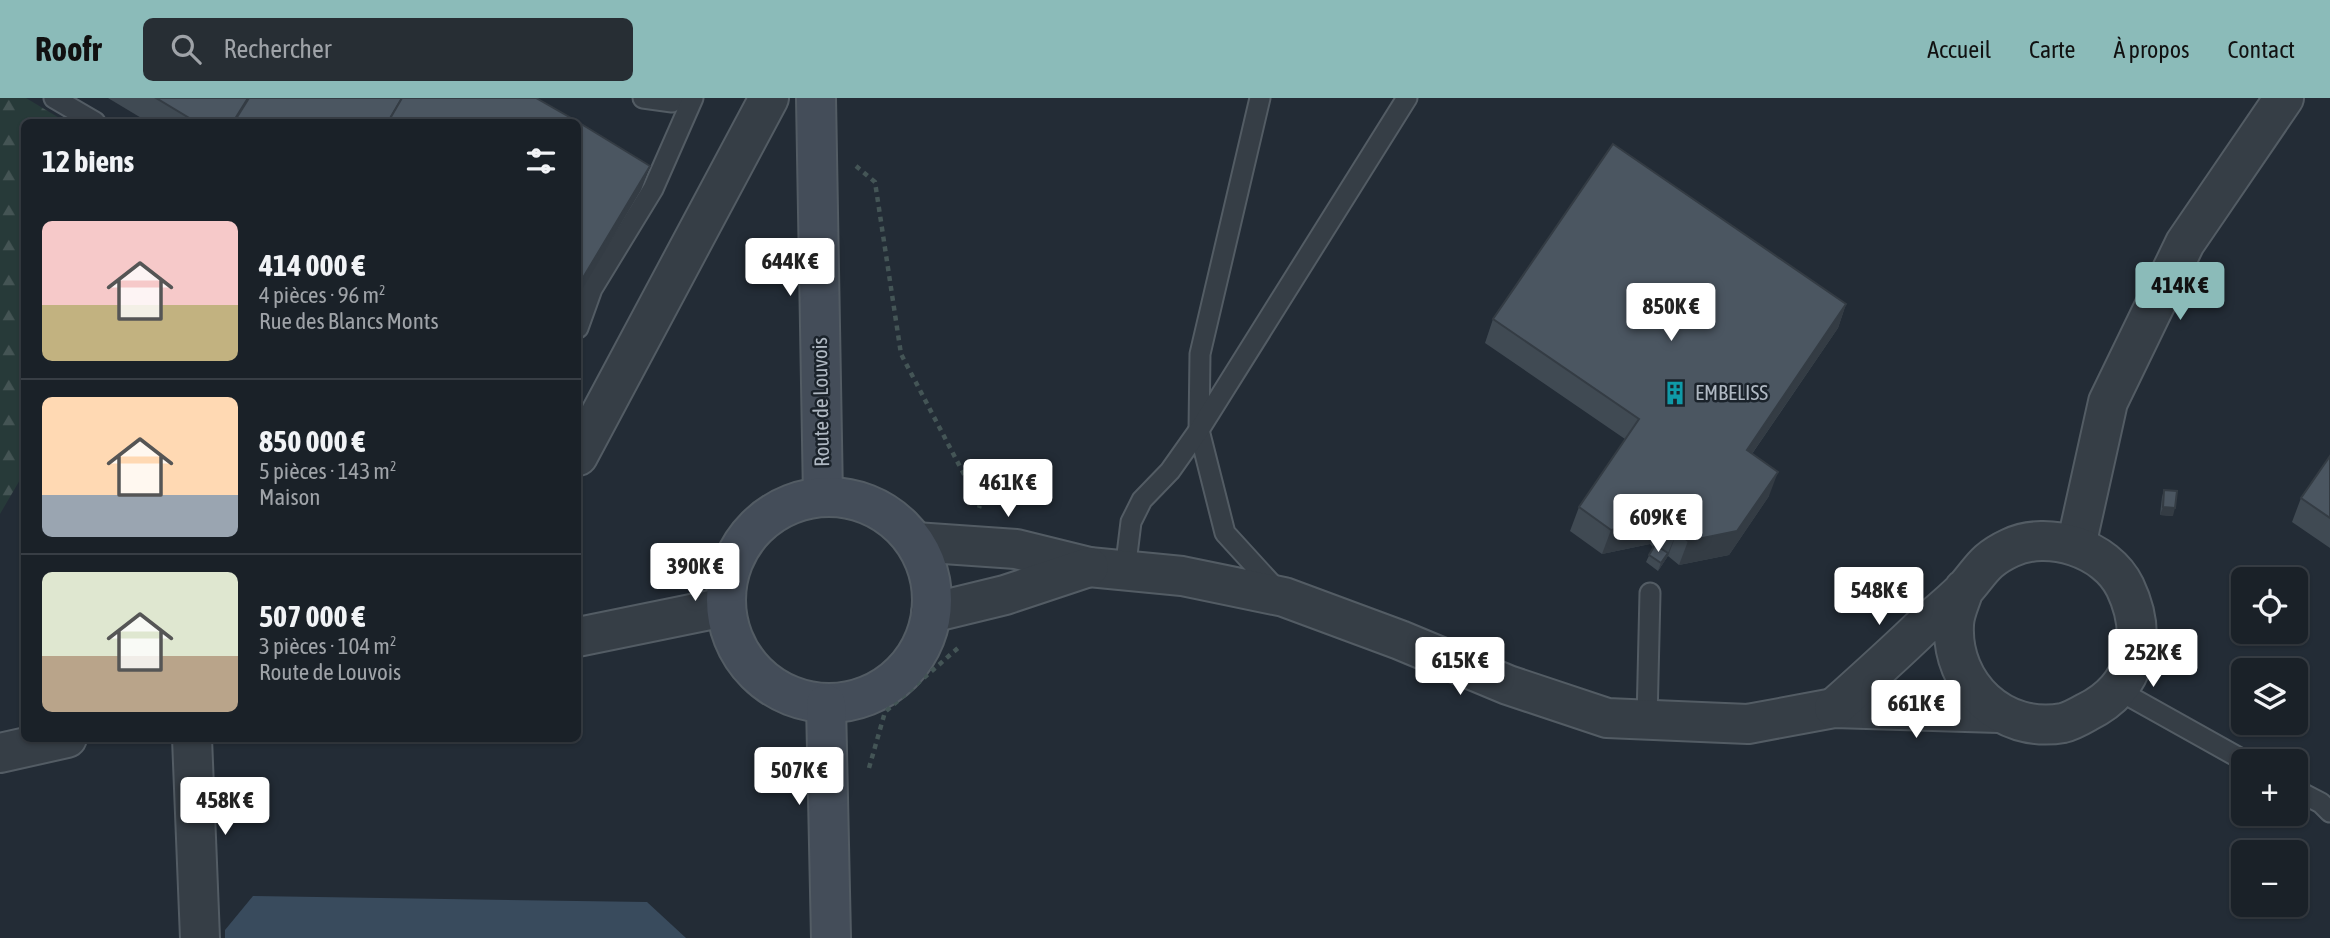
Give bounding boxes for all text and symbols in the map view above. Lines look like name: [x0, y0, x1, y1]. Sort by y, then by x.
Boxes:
search box: [143, 18, 633, 81]
text: Roofr: [35, 30, 101, 68]
icon: search: [167, 30, 205, 68]
text: Rechercher: [223, 34, 331, 64]
text: Accueil: [1927, 36, 1991, 63]
text: Carte: [2029, 36, 2075, 63]
text: À propos: [2113, 36, 2189, 63]
text: Contact: [2227, 36, 2295, 63]
icon: filters: [522, 142, 560, 180]
text: 12 biens: [42, 144, 134, 178]
pin: 644K €: [733, 238, 847, 298]
text: 414 000 €: [259, 248, 365, 282]
text: 644K €: [761, 248, 819, 274]
icon: home: [98, 249, 182, 333]
pin: 414K €: [2123, 262, 2237, 322]
text: 414K €: [2151, 272, 2209, 298]
text: 4 pièces · 96 m²: [259, 282, 386, 308]
pin: 850K €: [1614, 284, 1728, 343]
text: 850K €: [1642, 293, 1700, 319]
text: Rue des Blancs Monts: [259, 308, 439, 334]
street label: Route de Louvois: [807, 337, 833, 467]
building icon: EMBELISS: [1661, 379, 1689, 407]
place label: EMBELISS: [1695, 380, 1768, 404]
text: 850 000 €: [259, 424, 365, 458]
icon: home: [98, 425, 182, 509]
text: 5 pièces · 143 m²: [259, 458, 396, 484]
pin: 461K €: [951, 460, 1065, 519]
text: 461K €: [979, 469, 1037, 495]
text: Maison: [259, 484, 320, 510]
pin: 609K €: [1601, 494, 1715, 554]
text: 609K €: [1629, 504, 1687, 530]
pin: 390K €: [638, 544, 752, 603]
text: 390K €: [666, 553, 724, 579]
map controls: [2231, 567, 2308, 917]
button: locate: [2231, 567, 2308, 644]
pin: 548K €: [1822, 568, 1936, 627]
text: 548K €: [1850, 577, 1908, 603]
text: 507 000 €: [259, 599, 365, 633]
icon: home: [98, 600, 182, 684]
pin: 252K €: [2096, 630, 2210, 689]
text: 3 pièces · 104 m²: [259, 633, 396, 659]
pin: 615K €: [1403, 638, 1517, 697]
text: 252K €: [2124, 639, 2182, 665]
text: 615K €: [1431, 647, 1489, 673]
button: layers: [2231, 658, 2308, 735]
text: Route de Louvois: [259, 659, 401, 685]
pin: 661K €: [1859, 680, 1973, 740]
text: 661K €: [1887, 690, 1945, 716]
pin: 507K €: [742, 748, 856, 807]
button: +: [2231, 749, 2308, 826]
text: 507K €: [770, 757, 828, 783]
pin: 458K €: [168, 778, 282, 837]
text: 458K €: [196, 787, 254, 813]
button: −: [2231, 840, 2308, 917]

